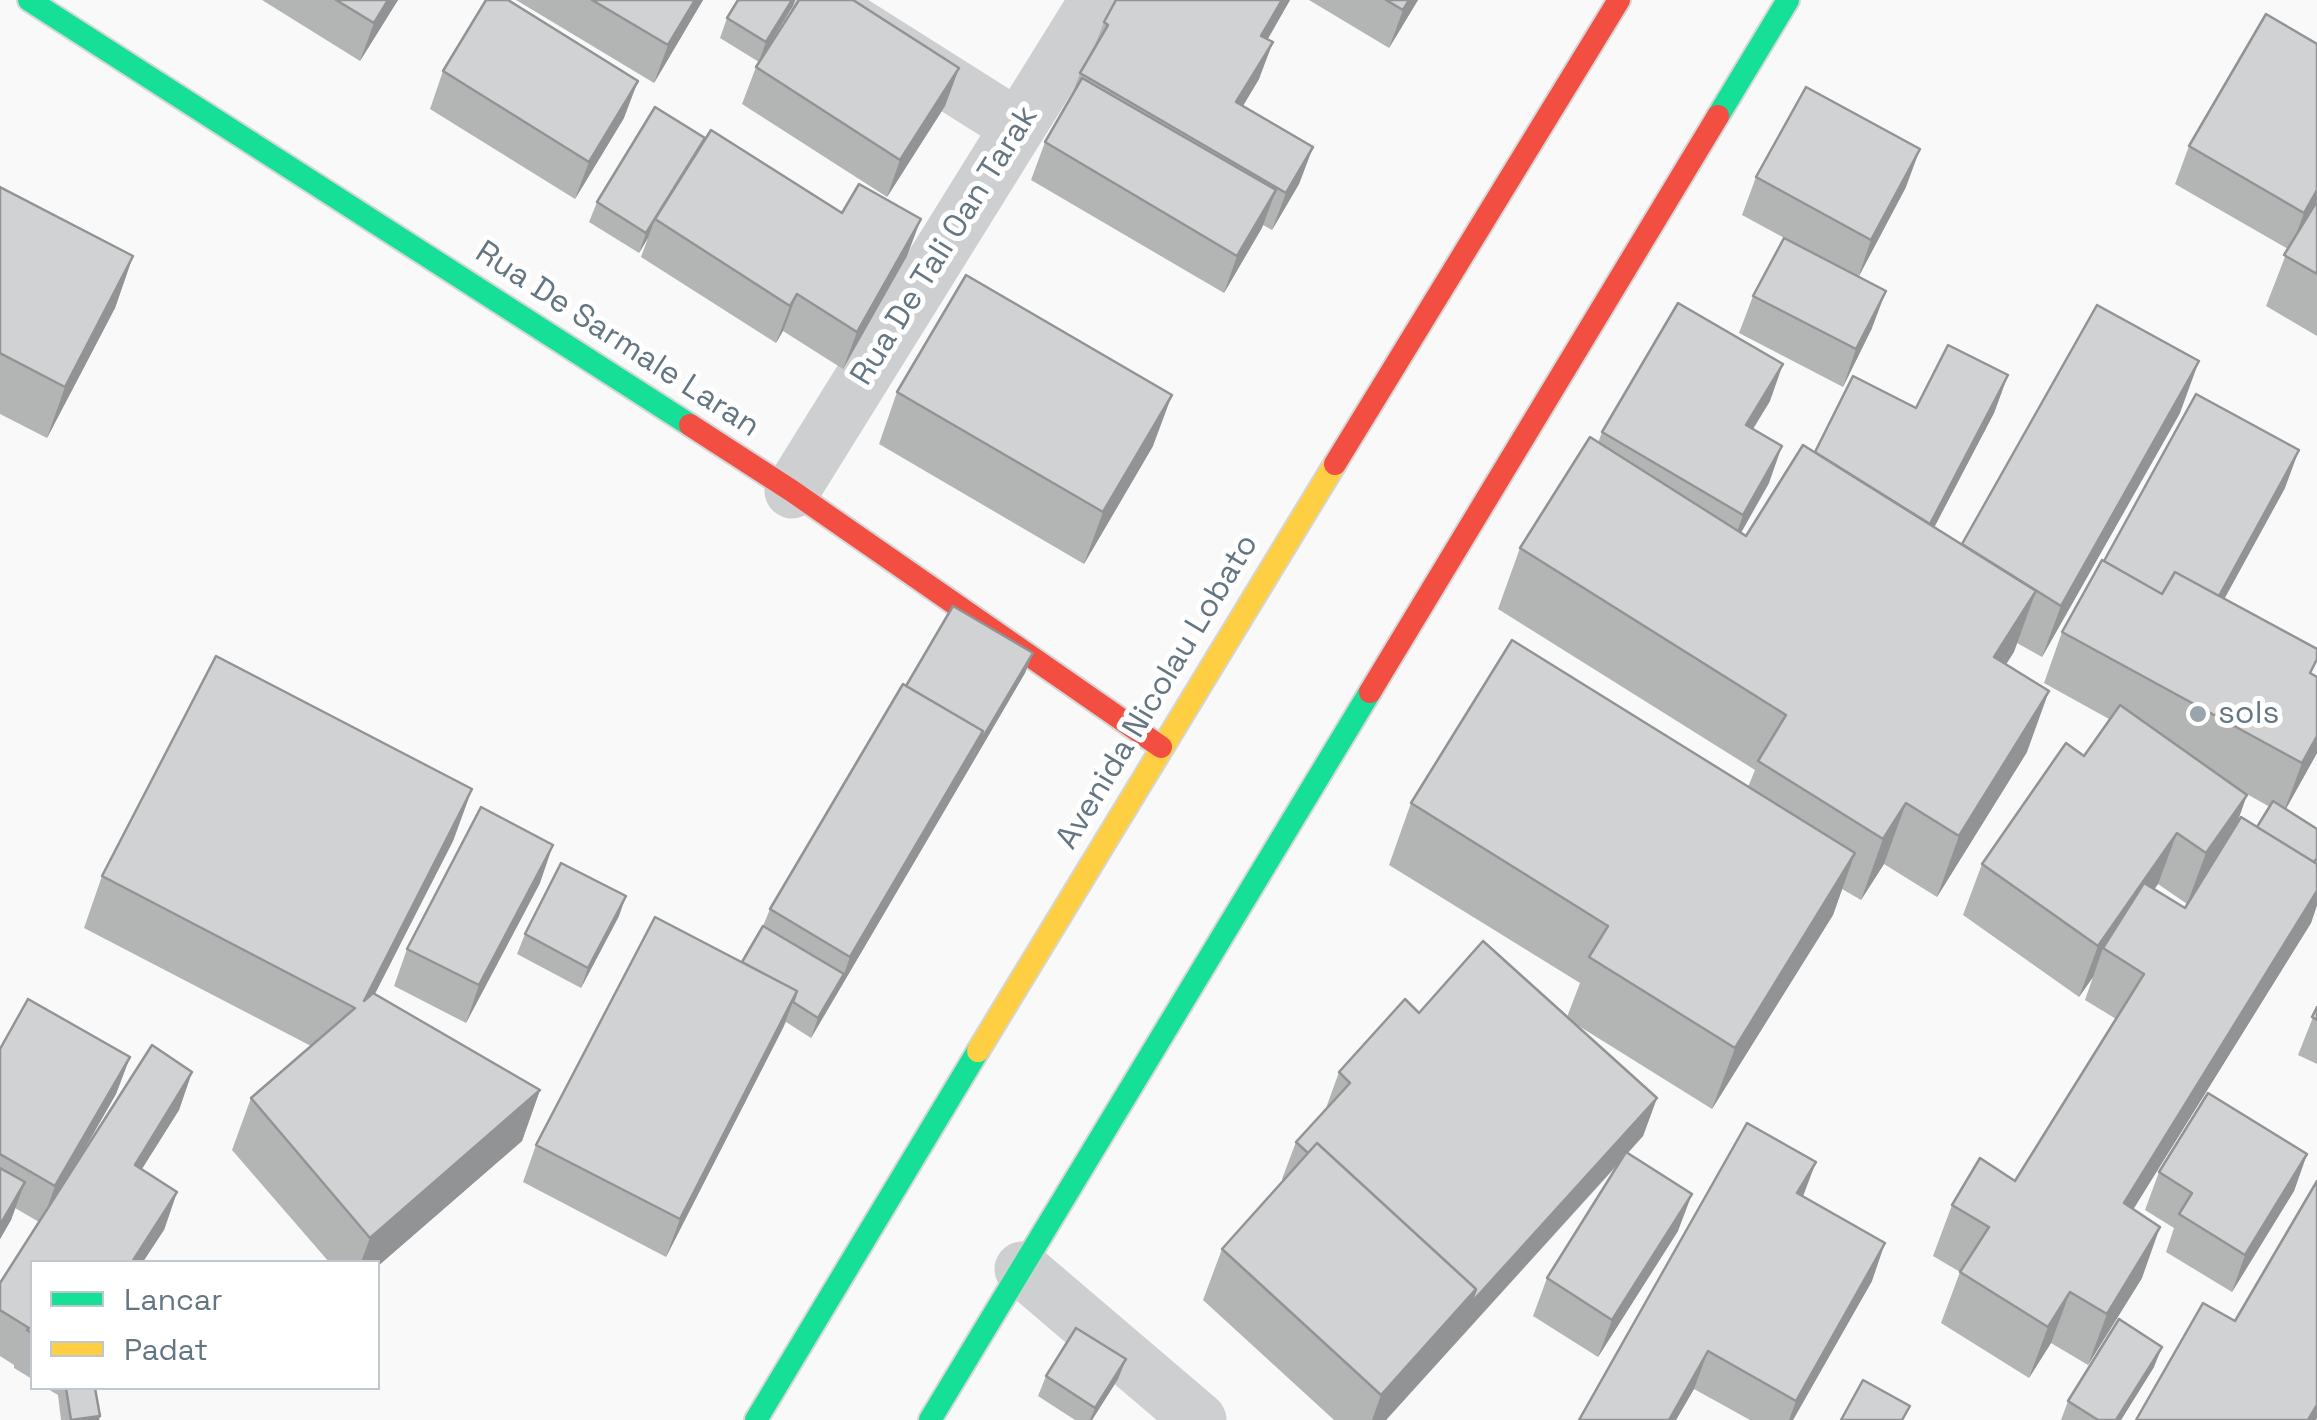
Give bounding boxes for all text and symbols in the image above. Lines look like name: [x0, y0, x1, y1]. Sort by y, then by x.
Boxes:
street label: Rua De Tali Oan Tarak: [843, 99, 1047, 393]
street label: Rua De Sarmale Laran: [468, 234, 766, 446]
street label: Avenida Nicolau Lobato: [1049, 528, 1267, 856]
place label: sols: [2218, 695, 2279, 733]
marker: sols: [2187, 703, 2209, 725]
legend: [30, 1260, 380, 1390]
text: Lancar: [124, 1280, 223, 1319]
text: Padat: [124, 1330, 208, 1369]

